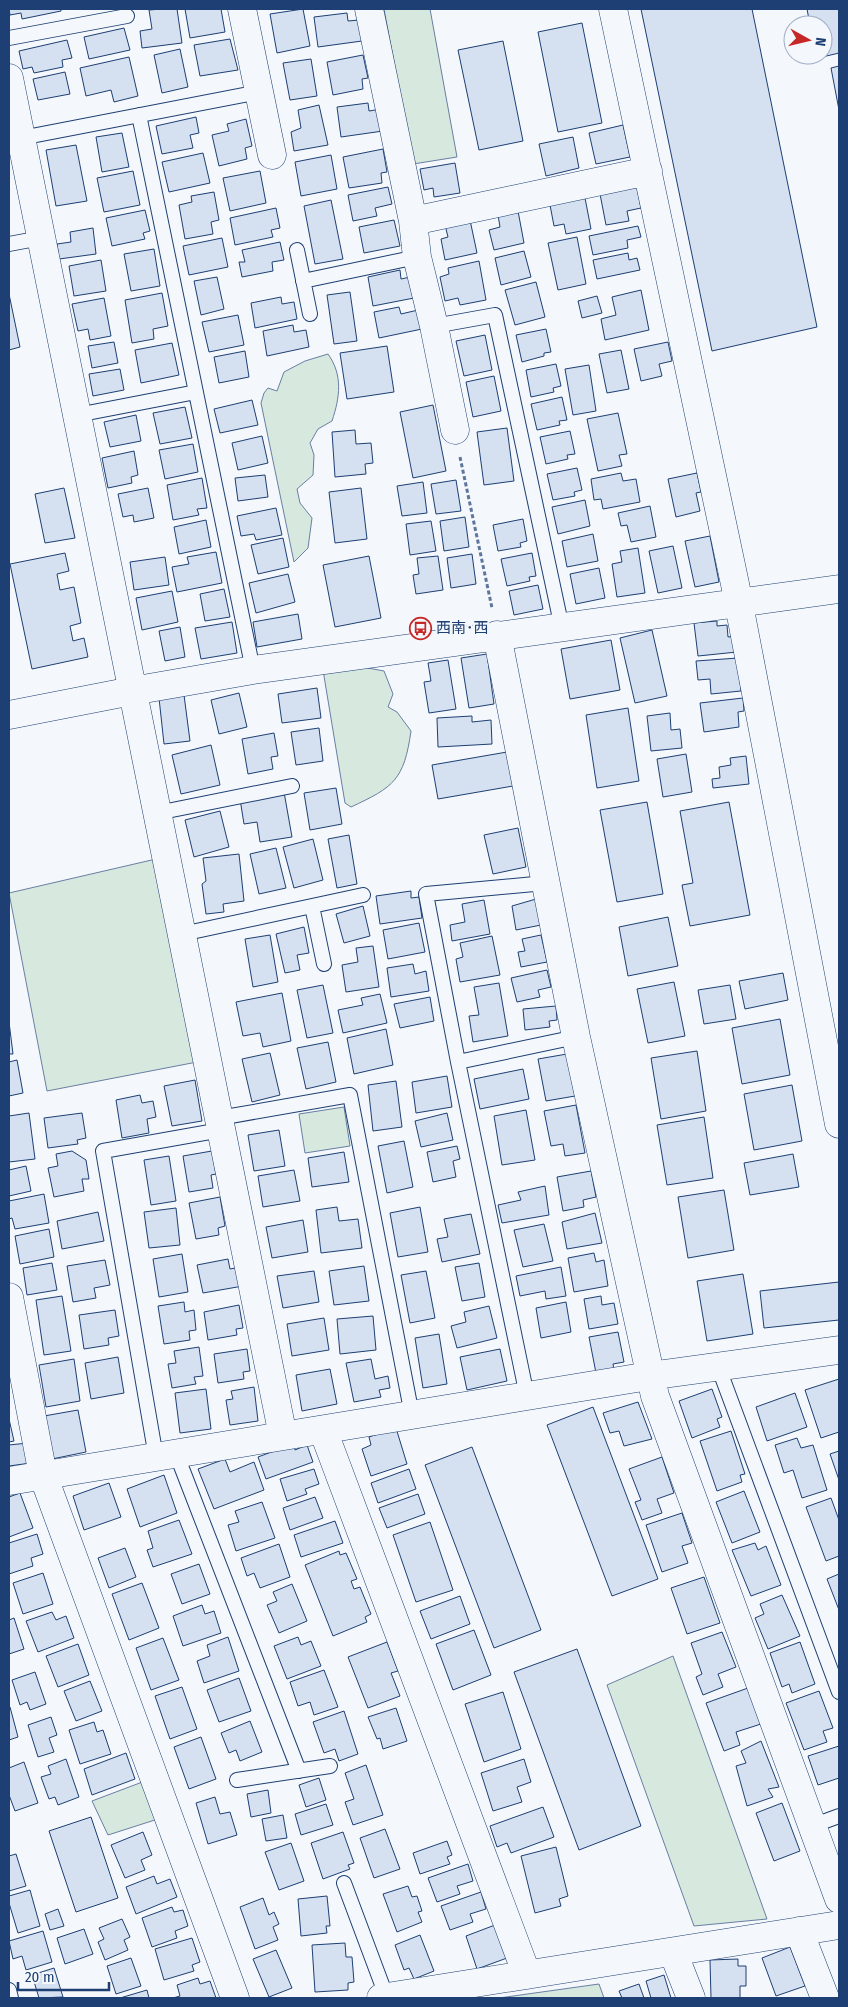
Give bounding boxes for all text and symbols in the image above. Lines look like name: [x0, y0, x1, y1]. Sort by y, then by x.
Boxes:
north arrow: [783, 15, 833, 65]
text: N: [811, 36, 829, 47]
bus stop icon: 西南･西: [408, 616, 432, 640]
place label: 西南･西: [436, 619, 489, 637]
scale bar: [18, 1960, 109, 1992]
text: 20 m: [25, 1968, 55, 1986]

